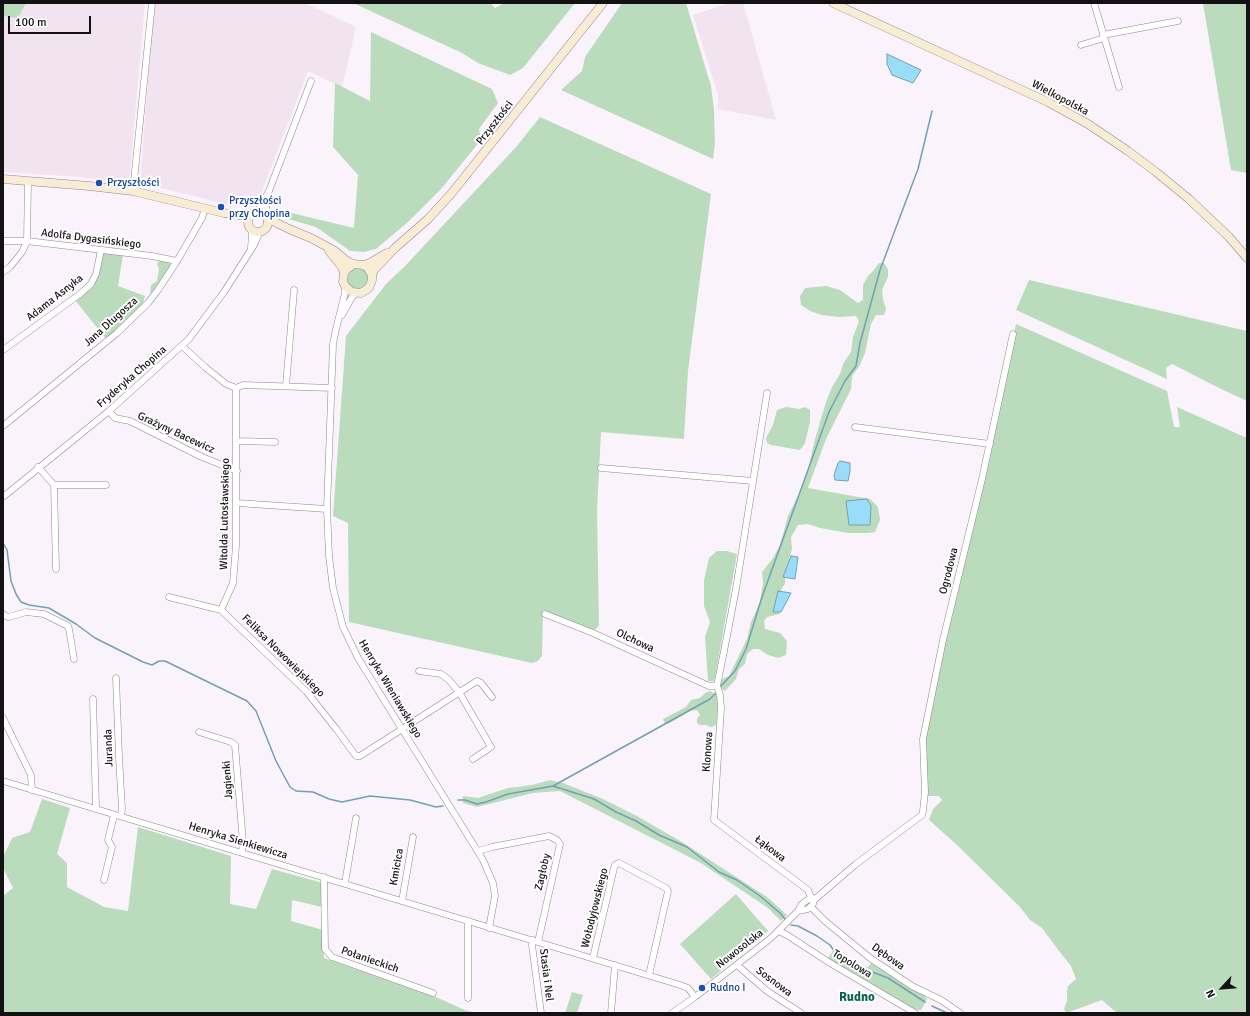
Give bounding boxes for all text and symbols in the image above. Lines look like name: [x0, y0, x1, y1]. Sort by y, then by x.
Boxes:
scale bar: [10, 8, 93, 34]
text: 100 m: [15, 15, 47, 30]
street label: Wielkopolska: [1029, 77, 1091, 119]
street label: Przyszłości: [474, 98, 516, 148]
place label: Przyszłości: [107, 176, 159, 190]
marker: Przyszłości: [94, 178, 104, 188]
place label: Przyszłości przy Chopina: [229, 194, 290, 220]
marker: Przyszłości przy Chopina: [216, 202, 226, 212]
street label: Adolfa Dygasińskiego: [40, 226, 142, 252]
street label: Adama Asnyka: [24, 272, 86, 324]
street label: Jana Długosza: [81, 294, 141, 350]
street label: Fryderyka Chopina: [94, 343, 170, 411]
street label: Grażyny Bacewicz: [135, 409, 217, 457]
street label: Witolda Lutosławskiego: [217, 458, 233, 570]
street label: Ogrodowa: [937, 546, 961, 596]
street label: Feliksa Nowowiejskiego: [239, 612, 327, 700]
street label: Olchowa: [614, 626, 656, 656]
street label: Henryka Wieniawskiego: [355, 637, 425, 741]
street label: Juranda: [102, 729, 116, 767]
street label: Klonowa: [700, 731, 716, 773]
street label: Jagienki: [220, 760, 236, 800]
street label: Henryka Sienkiewicza: [187, 820, 289, 862]
street label: Łąkowa: [752, 833, 788, 865]
street label: Kmicica: [387, 847, 407, 887]
street label: Zagłoby: [532, 852, 554, 892]
street label: Wołodyjowskiego: [579, 867, 611, 949]
street label: Nowosolska: [714, 926, 766, 972]
street label: Dębowa: [869, 941, 907, 973]
street label: Połanieckich: [339, 944, 401, 976]
street label: Topolowa: [830, 947, 874, 981]
street label: Stasia i Nel: [536, 948, 556, 1002]
street label: Sosnowa: [753, 964, 795, 1000]
north arrow: [1202, 968, 1242, 1008]
place label: Rudno I: [710, 981, 746, 995]
marker: Rudno I: [697, 983, 707, 993]
text: N: [1203, 987, 1218, 1000]
district label: Rudno: [839, 990, 875, 1006]

